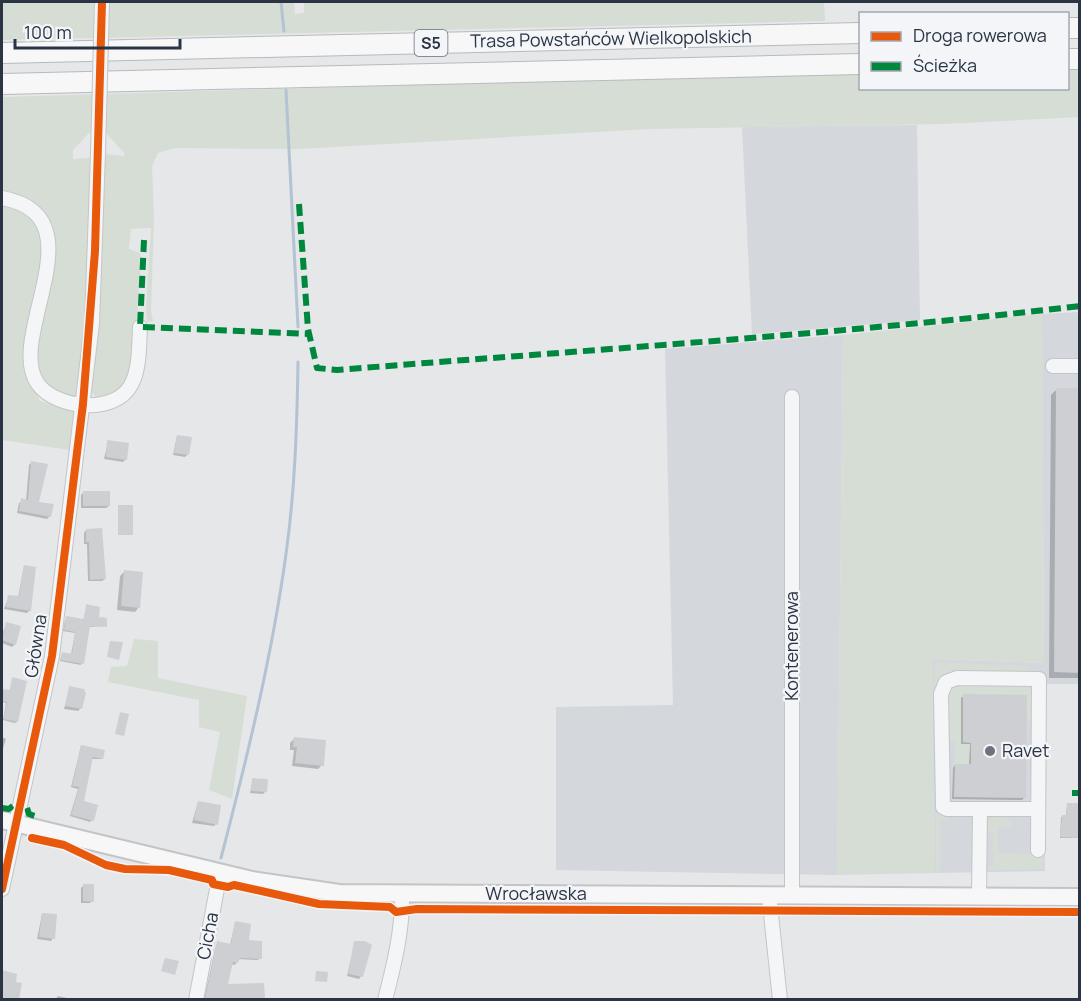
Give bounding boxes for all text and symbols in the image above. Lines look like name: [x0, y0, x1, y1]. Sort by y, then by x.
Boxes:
scale bar: [15, 12, 180, 50]
legend: [859, 12, 1069, 90]
text: 100 m: [24, 20, 72, 44]
text: Droga rowerowa: [913, 23, 1047, 47]
street label: Trasa Powstańców Wielkopolskich: [470, 24, 752, 52]
road number: S5: [414, 30, 448, 56]
text: Ścieżka: [913, 53, 977, 77]
street label: Kontenerowa: [779, 591, 803, 701]
street label: Główna: [18, 612, 52, 679]
place label: Ravet: [1002, 738, 1050, 762]
marker: Ravet: [983, 744, 997, 758]
street label: Wrocławska: [485, 881, 587, 905]
street label: Cicha: [191, 910, 223, 962]

